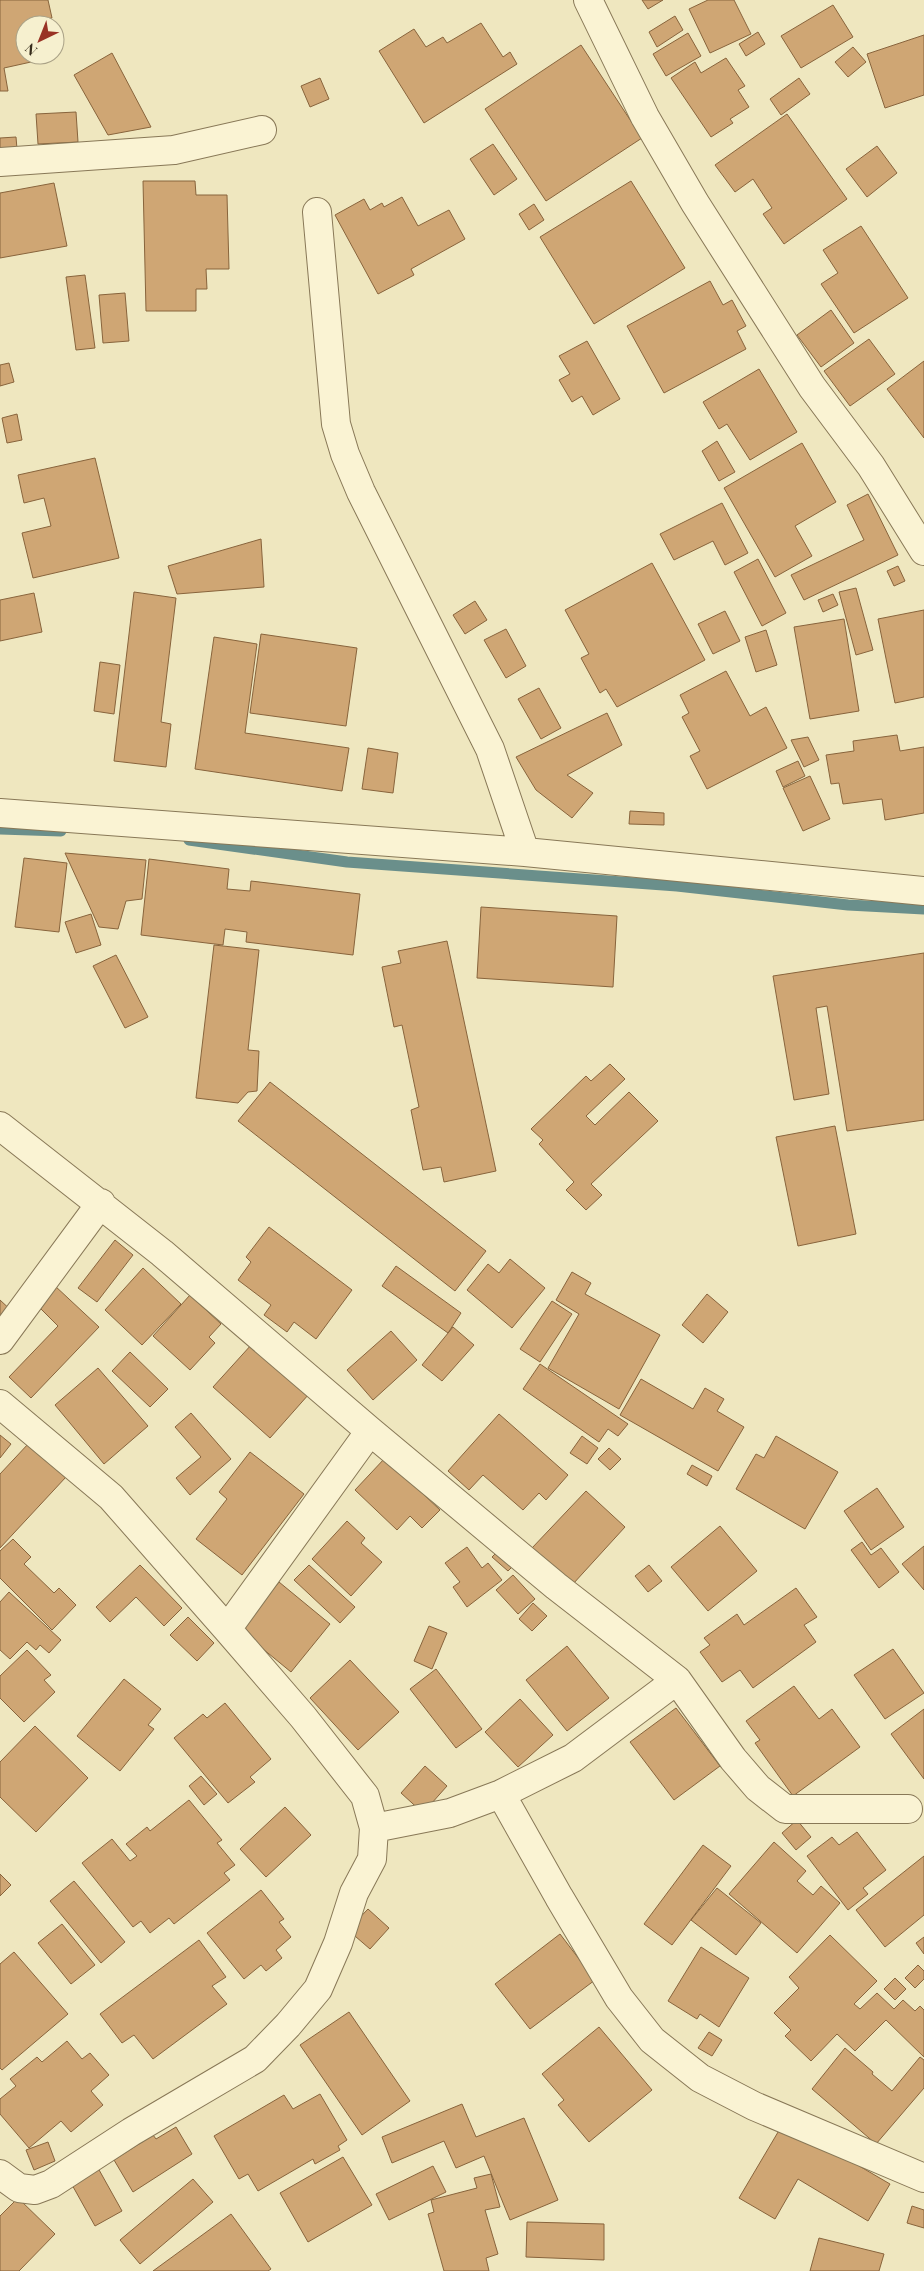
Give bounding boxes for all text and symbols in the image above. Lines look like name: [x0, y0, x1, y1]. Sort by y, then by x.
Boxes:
north arrow: [15, 15, 65, 65]
text: N: [21, 39, 41, 60]

